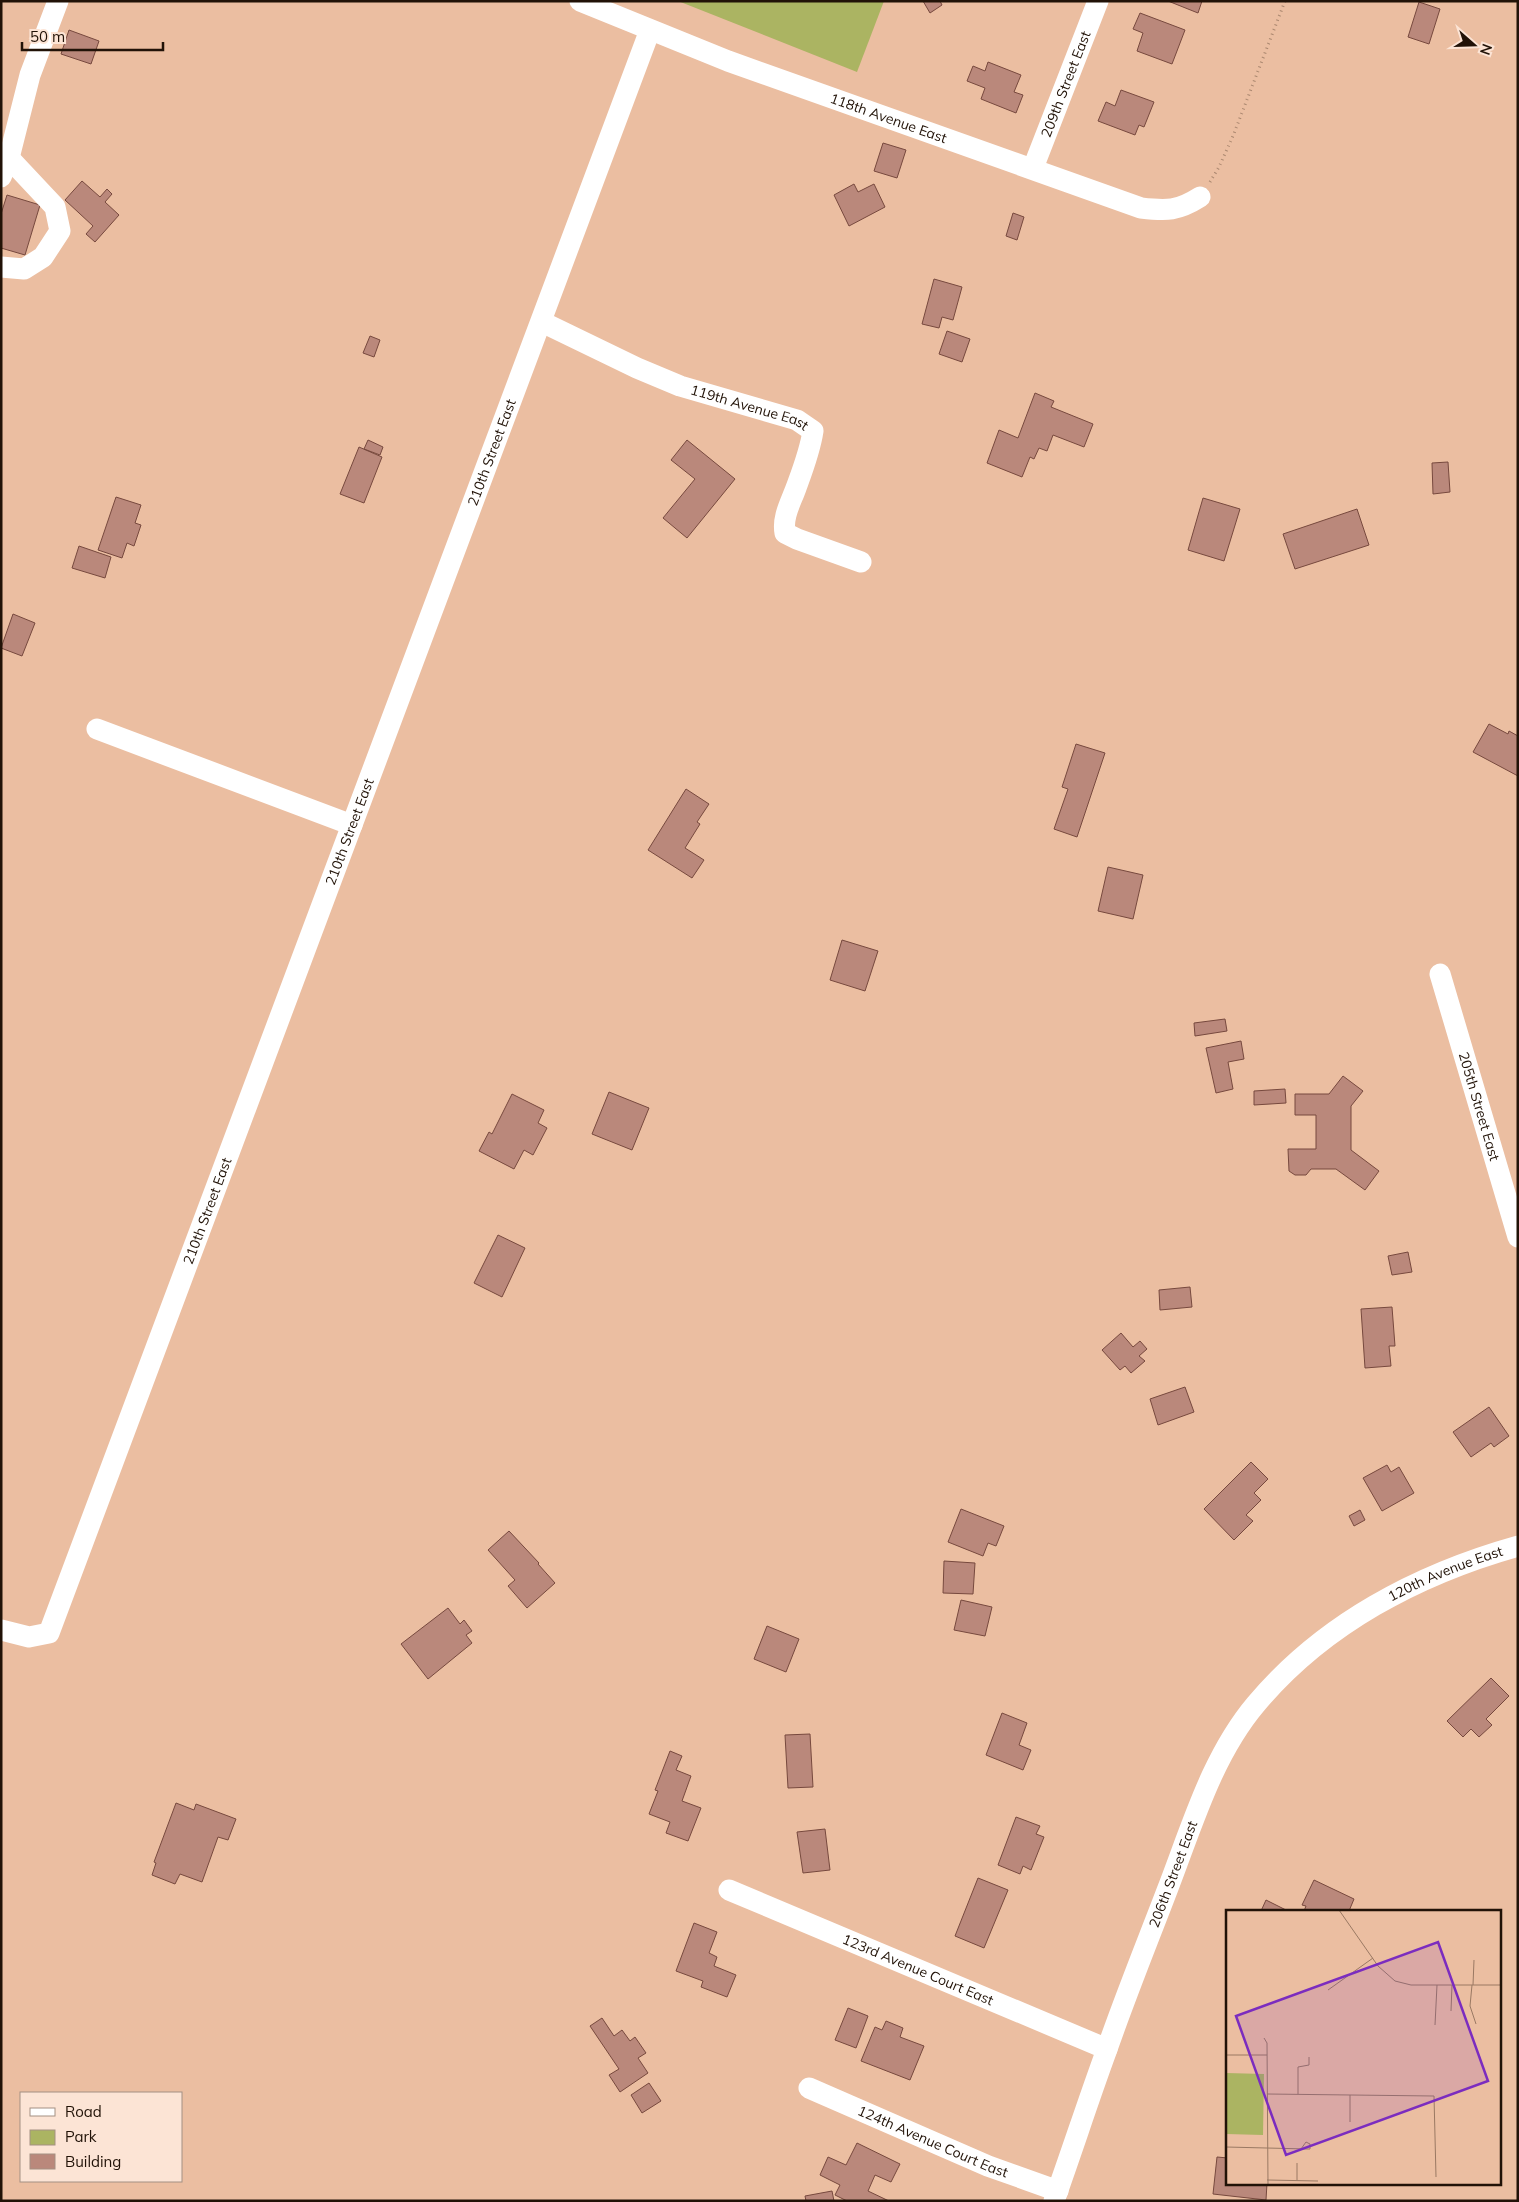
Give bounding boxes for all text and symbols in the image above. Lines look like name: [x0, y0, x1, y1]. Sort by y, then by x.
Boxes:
scale bar: [22, 20, 164, 52]
north arrow: [1449, 20, 1499, 70]
text: 50 m: [30, 27, 65, 46]
street label: 209th Street East: [1037, 28, 1095, 140]
text: N: [1476, 41, 1496, 57]
street label: 118th Avenue East: [828, 89, 949, 147]
street label: 119th Avenue East: [688, 381, 812, 434]
street label: 210th Street East: [463, 396, 520, 508]
street label: 210th Street East: [321, 776, 378, 888]
street label: 205th Street East: [1455, 1050, 1504, 1163]
street label: 210th Street East: [179, 1155, 235, 1267]
street label: 120th Avenue East: [1385, 1542, 1505, 1605]
street label: 206th Street East: [1145, 1818, 1201, 1930]
inset map: [1226, 1910, 1502, 2184]
street label: 123rd Avenue Court East: [840, 1930, 996, 2009]
legend: [20, 2092, 182, 2182]
street label: 124th Avenue Court East: [855, 2101, 1011, 2181]
text: Road: [65, 2102, 102, 2121]
text: Park: [65, 2127, 97, 2146]
text: Building: [65, 2152, 121, 2171]

